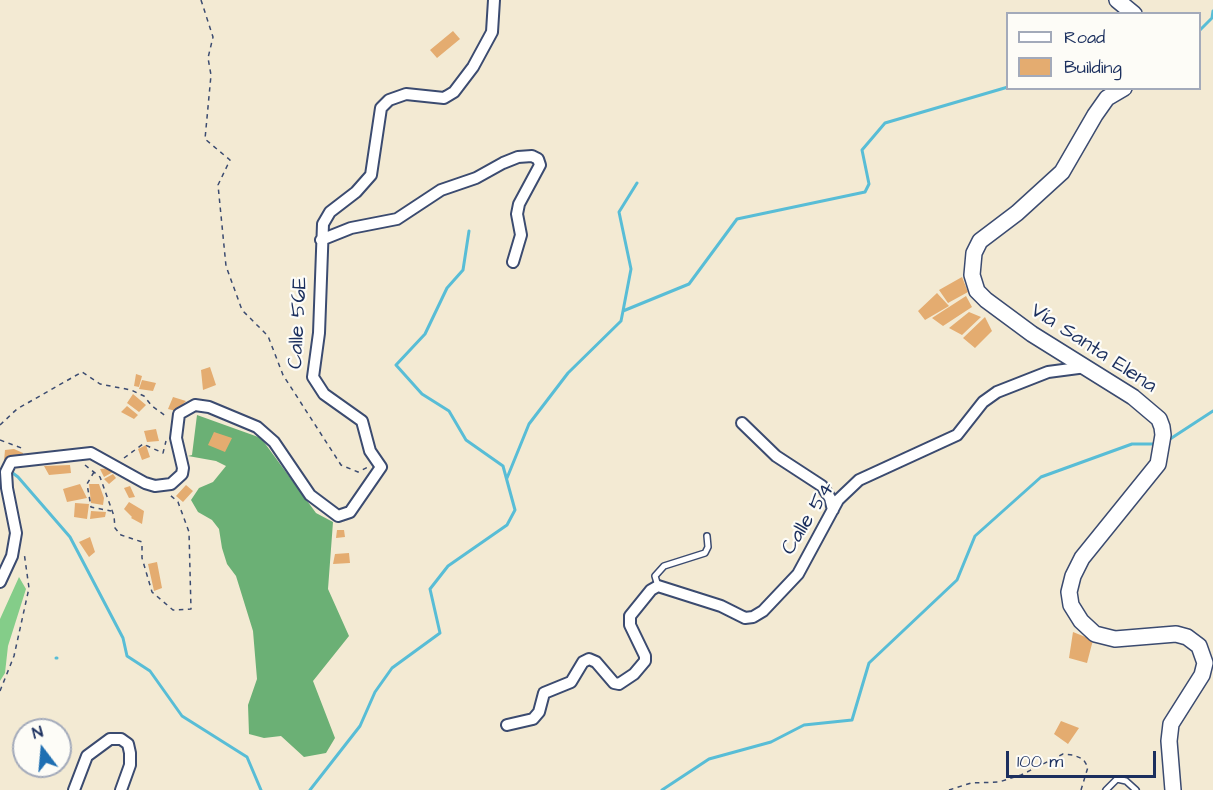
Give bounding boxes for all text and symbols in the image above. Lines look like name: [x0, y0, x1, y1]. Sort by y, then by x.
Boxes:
legend: [1006, 12, 1201, 90]
text: Road: [1064, 25, 1105, 50]
text: Building: [1064, 55, 1122, 80]
street label: Calle 56E: [284, 276, 314, 370]
street label: Vía Santa Elena: [1025, 299, 1161, 399]
street label: Calle 54: [777, 478, 841, 560]
north arrow: [12, 718, 72, 778]
text: N: [30, 721, 45, 745]
scale bar: [1009, 739, 1159, 777]
text: 100 m: [1017, 749, 1063, 774]

